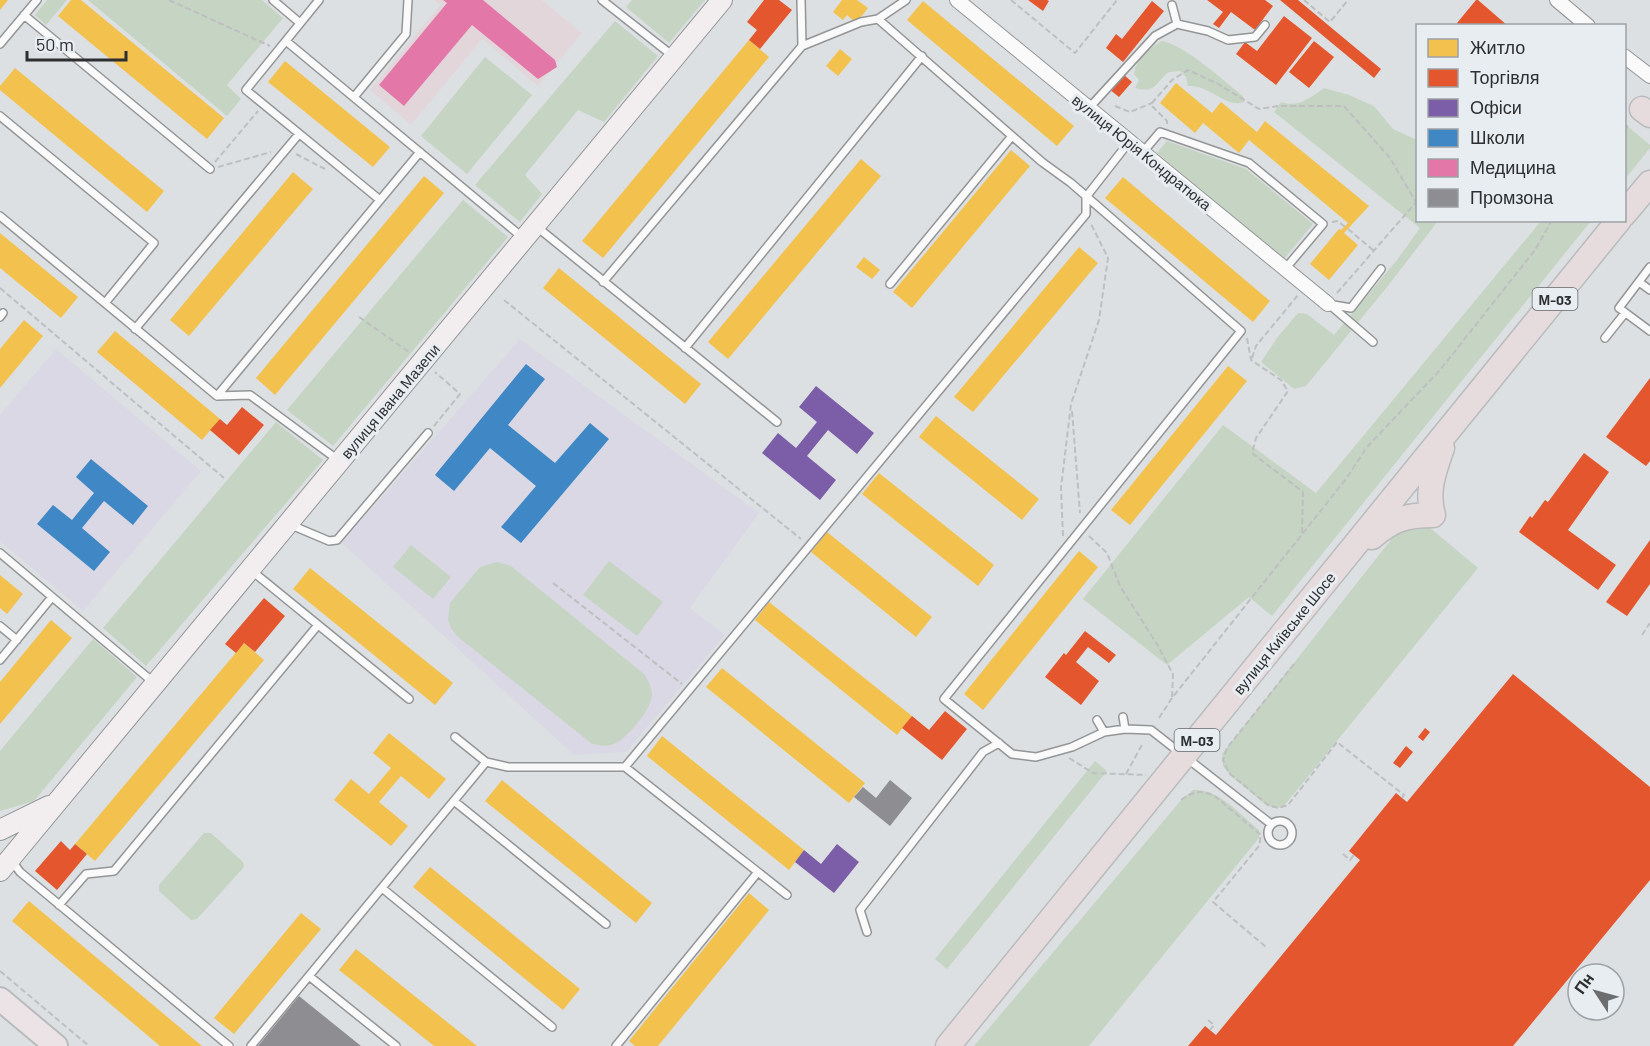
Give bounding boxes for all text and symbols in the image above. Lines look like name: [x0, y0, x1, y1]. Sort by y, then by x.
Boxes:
scale bar: [27, 24, 126, 62]
legend: [1416, 24, 1626, 222]
text: 50 m: [36, 33, 74, 55]
text: Житло: [1470, 36, 1525, 58]
text: Торгівля: [1470, 66, 1540, 88]
street label: вулиця Юрія Кондратюка: [1069, 90, 1216, 214]
text: Офіси: [1470, 96, 1522, 118]
text: Школи: [1470, 126, 1525, 148]
text: Медицина: [1470, 156, 1557, 178]
text: Промзона: [1470, 186, 1554, 208]
road number: М-03: [1532, 288, 1578, 310]
street label: вулиця Івана Мазепи: [337, 340, 443, 462]
street label: вулиця Київське Шосе: [1229, 568, 1339, 698]
road number: М-03: [1174, 729, 1220, 751]
north arrow: [1566, 962, 1626, 1022]
text: Пн: [1570, 969, 1597, 997]

